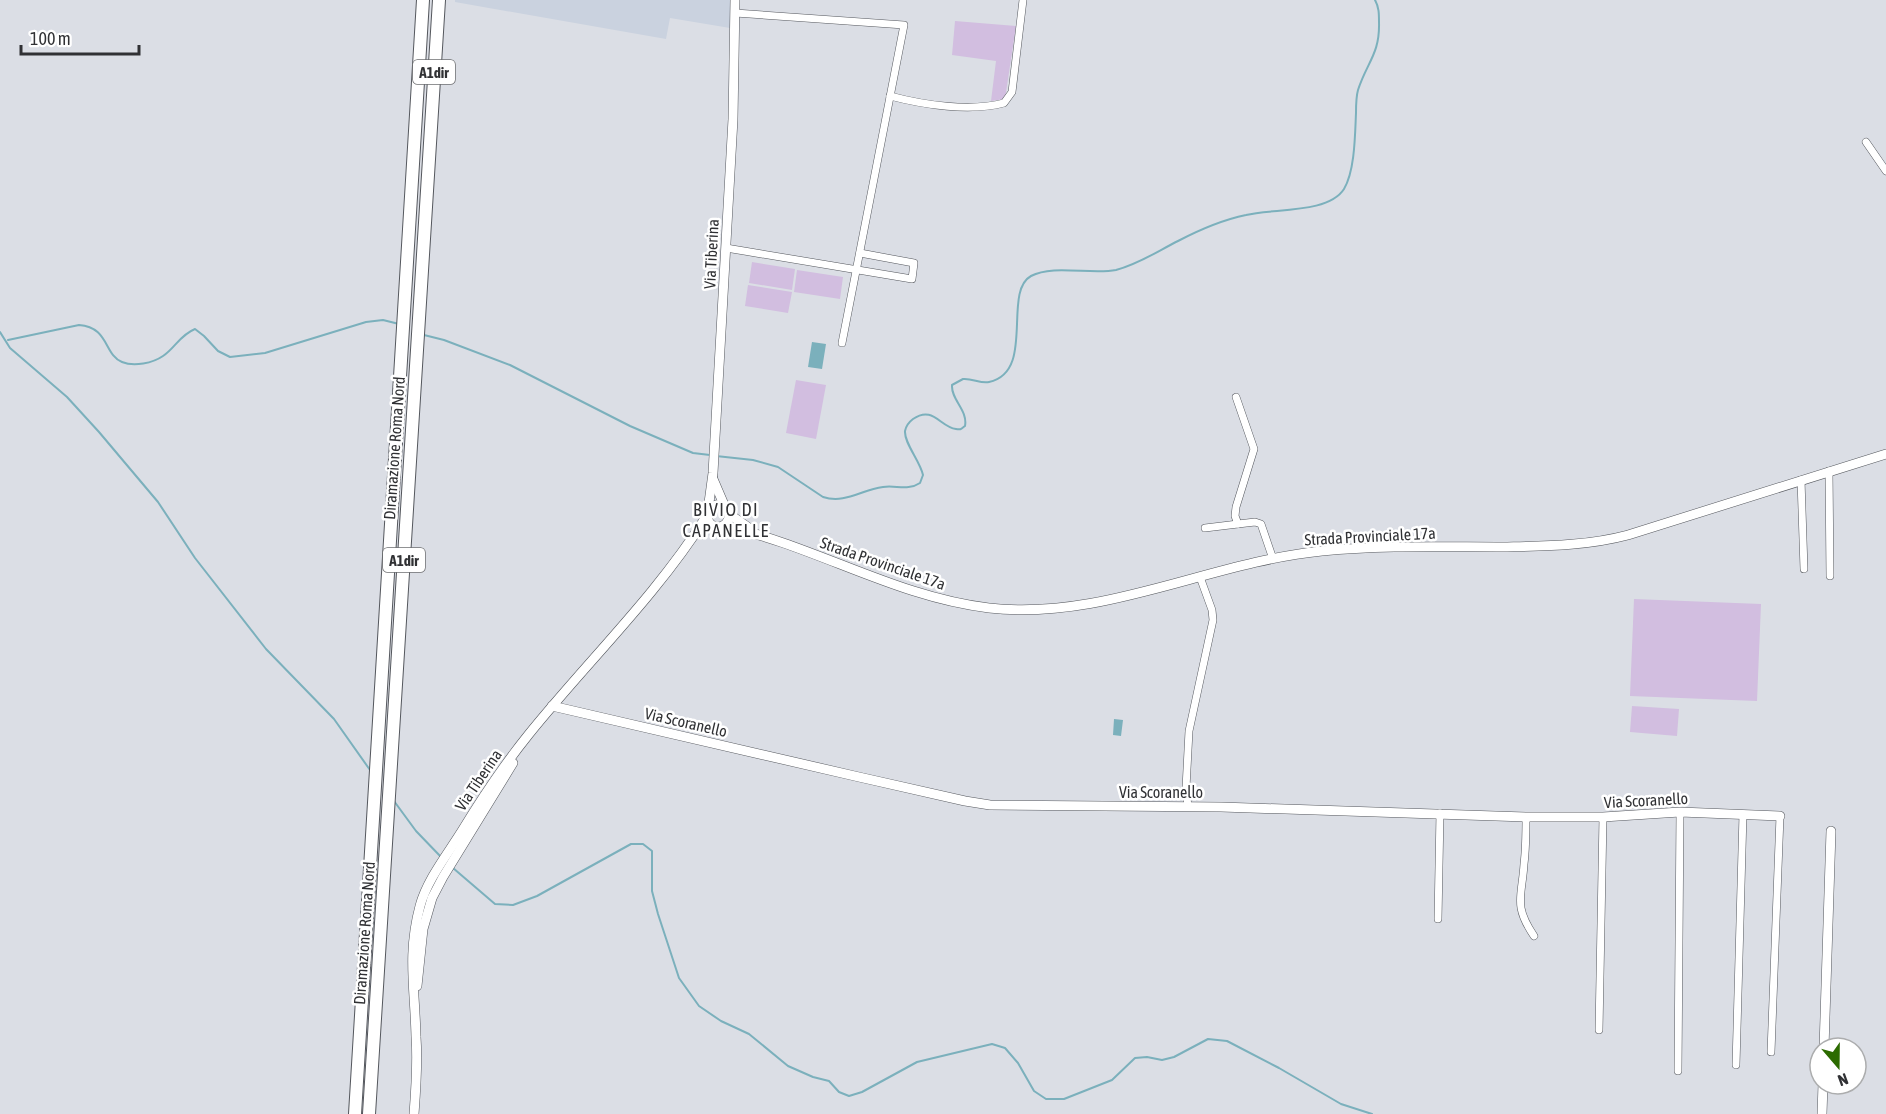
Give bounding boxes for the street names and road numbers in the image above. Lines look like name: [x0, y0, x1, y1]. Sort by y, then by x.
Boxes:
road number: A1dir: [413, 60, 455, 84]
street label: Via Tiberina: [700, 219, 722, 289]
street label: Diramazione Roma Nord: [380, 376, 408, 520]
street label: Strada Provinciale 17a: [1304, 524, 1436, 548]
street label: Strada Provinciale 17a: [818, 533, 948, 593]
road number: A1dir: [383, 548, 425, 572]
street label: Via Scoranello: [643, 704, 729, 740]
street label: Via Tiberina: [451, 746, 505, 814]
street label: Via Scoranello: [1119, 783, 1203, 801]
street label: Via Scoranello: [1604, 789, 1688, 811]
street label: Diramazione Roma Nord: [350, 861, 378, 1005]

